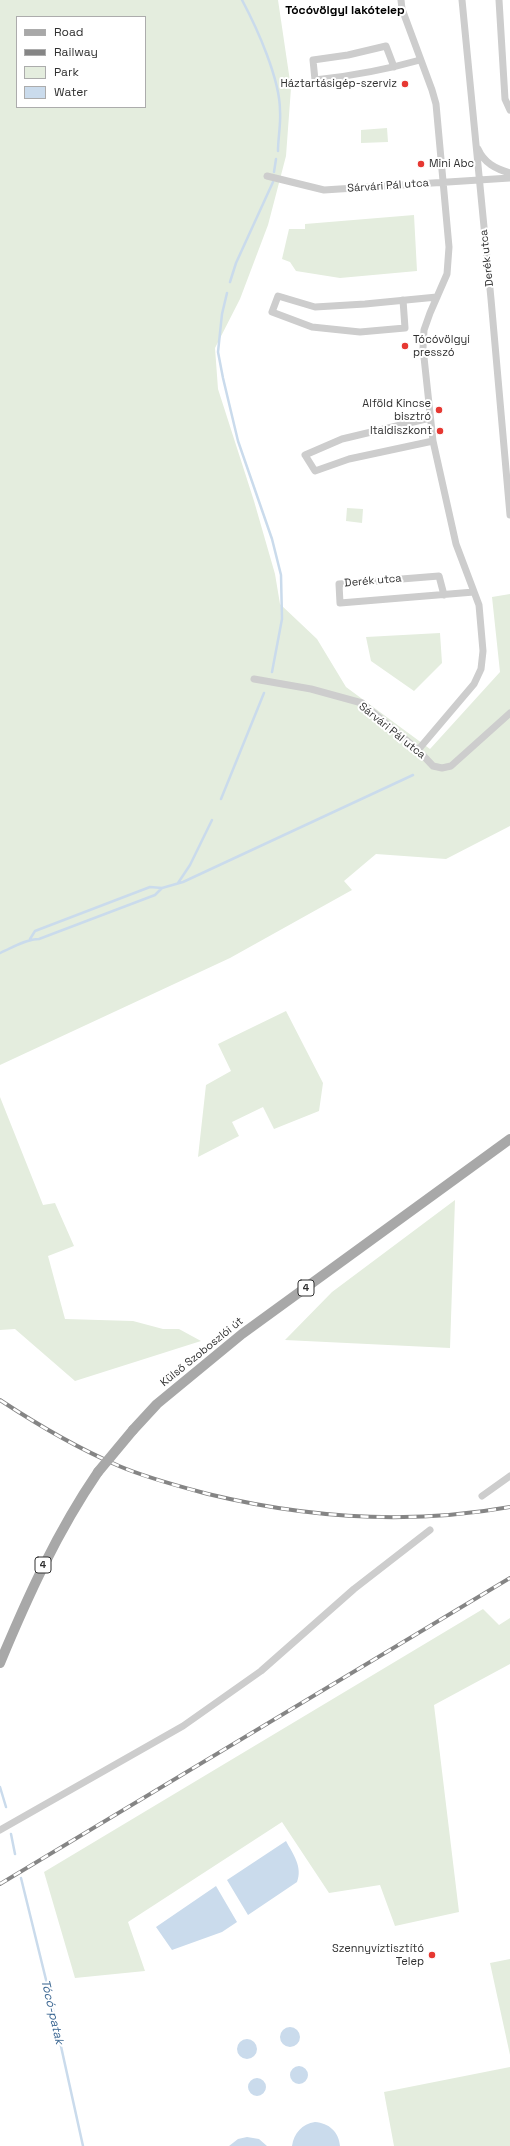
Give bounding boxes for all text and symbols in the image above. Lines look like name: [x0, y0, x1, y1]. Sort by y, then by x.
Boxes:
district label: Tócóvölgyi lakótelep: [285, 4, 405, 18]
legend: [16, 16, 146, 108]
text: Road: [54, 24, 83, 40]
text: Railway: [54, 44, 98, 60]
text: Park: [54, 64, 79, 80]
place label: Háztartásigép-szerviz: [280, 77, 397, 91]
marker: Háztartásigép-szerviz: [400, 79, 410, 89]
text: Water: [54, 84, 88, 100]
place label: Mini Abc: [429, 157, 474, 171]
marker: Mini Abc: [416, 159, 426, 169]
street label: Sárvári Pál utca: [347, 177, 429, 195]
street label: Derék utca: [477, 229, 497, 287]
place label: Tócóvölgyi presszó: [413, 333, 470, 359]
marker: Tócóvölgyi presszó: [400, 341, 410, 351]
place label: Alföld Kincse bisztró: [362, 397, 431, 423]
marker: Alföld Kincse bisztró: [434, 405, 444, 415]
place label: Italdiszkont: [370, 424, 432, 438]
marker: Italdiszkont: [435, 426, 445, 436]
street label: Derék utca: [344, 572, 402, 590]
street label: Sárvári Pál utca: [356, 700, 428, 762]
road number: 4: [298, 1280, 314, 1296]
street label: Külső Szoboszlói út: [158, 1315, 246, 1389]
road number: 4: [35, 1557, 51, 1573]
place label: Szennyvíztisztító Telep: [332, 1942, 424, 1968]
marker: Szennyvíztisztító Telep: [427, 1950, 437, 1960]
water label: Tócó-patak: [38, 1978, 66, 2046]

